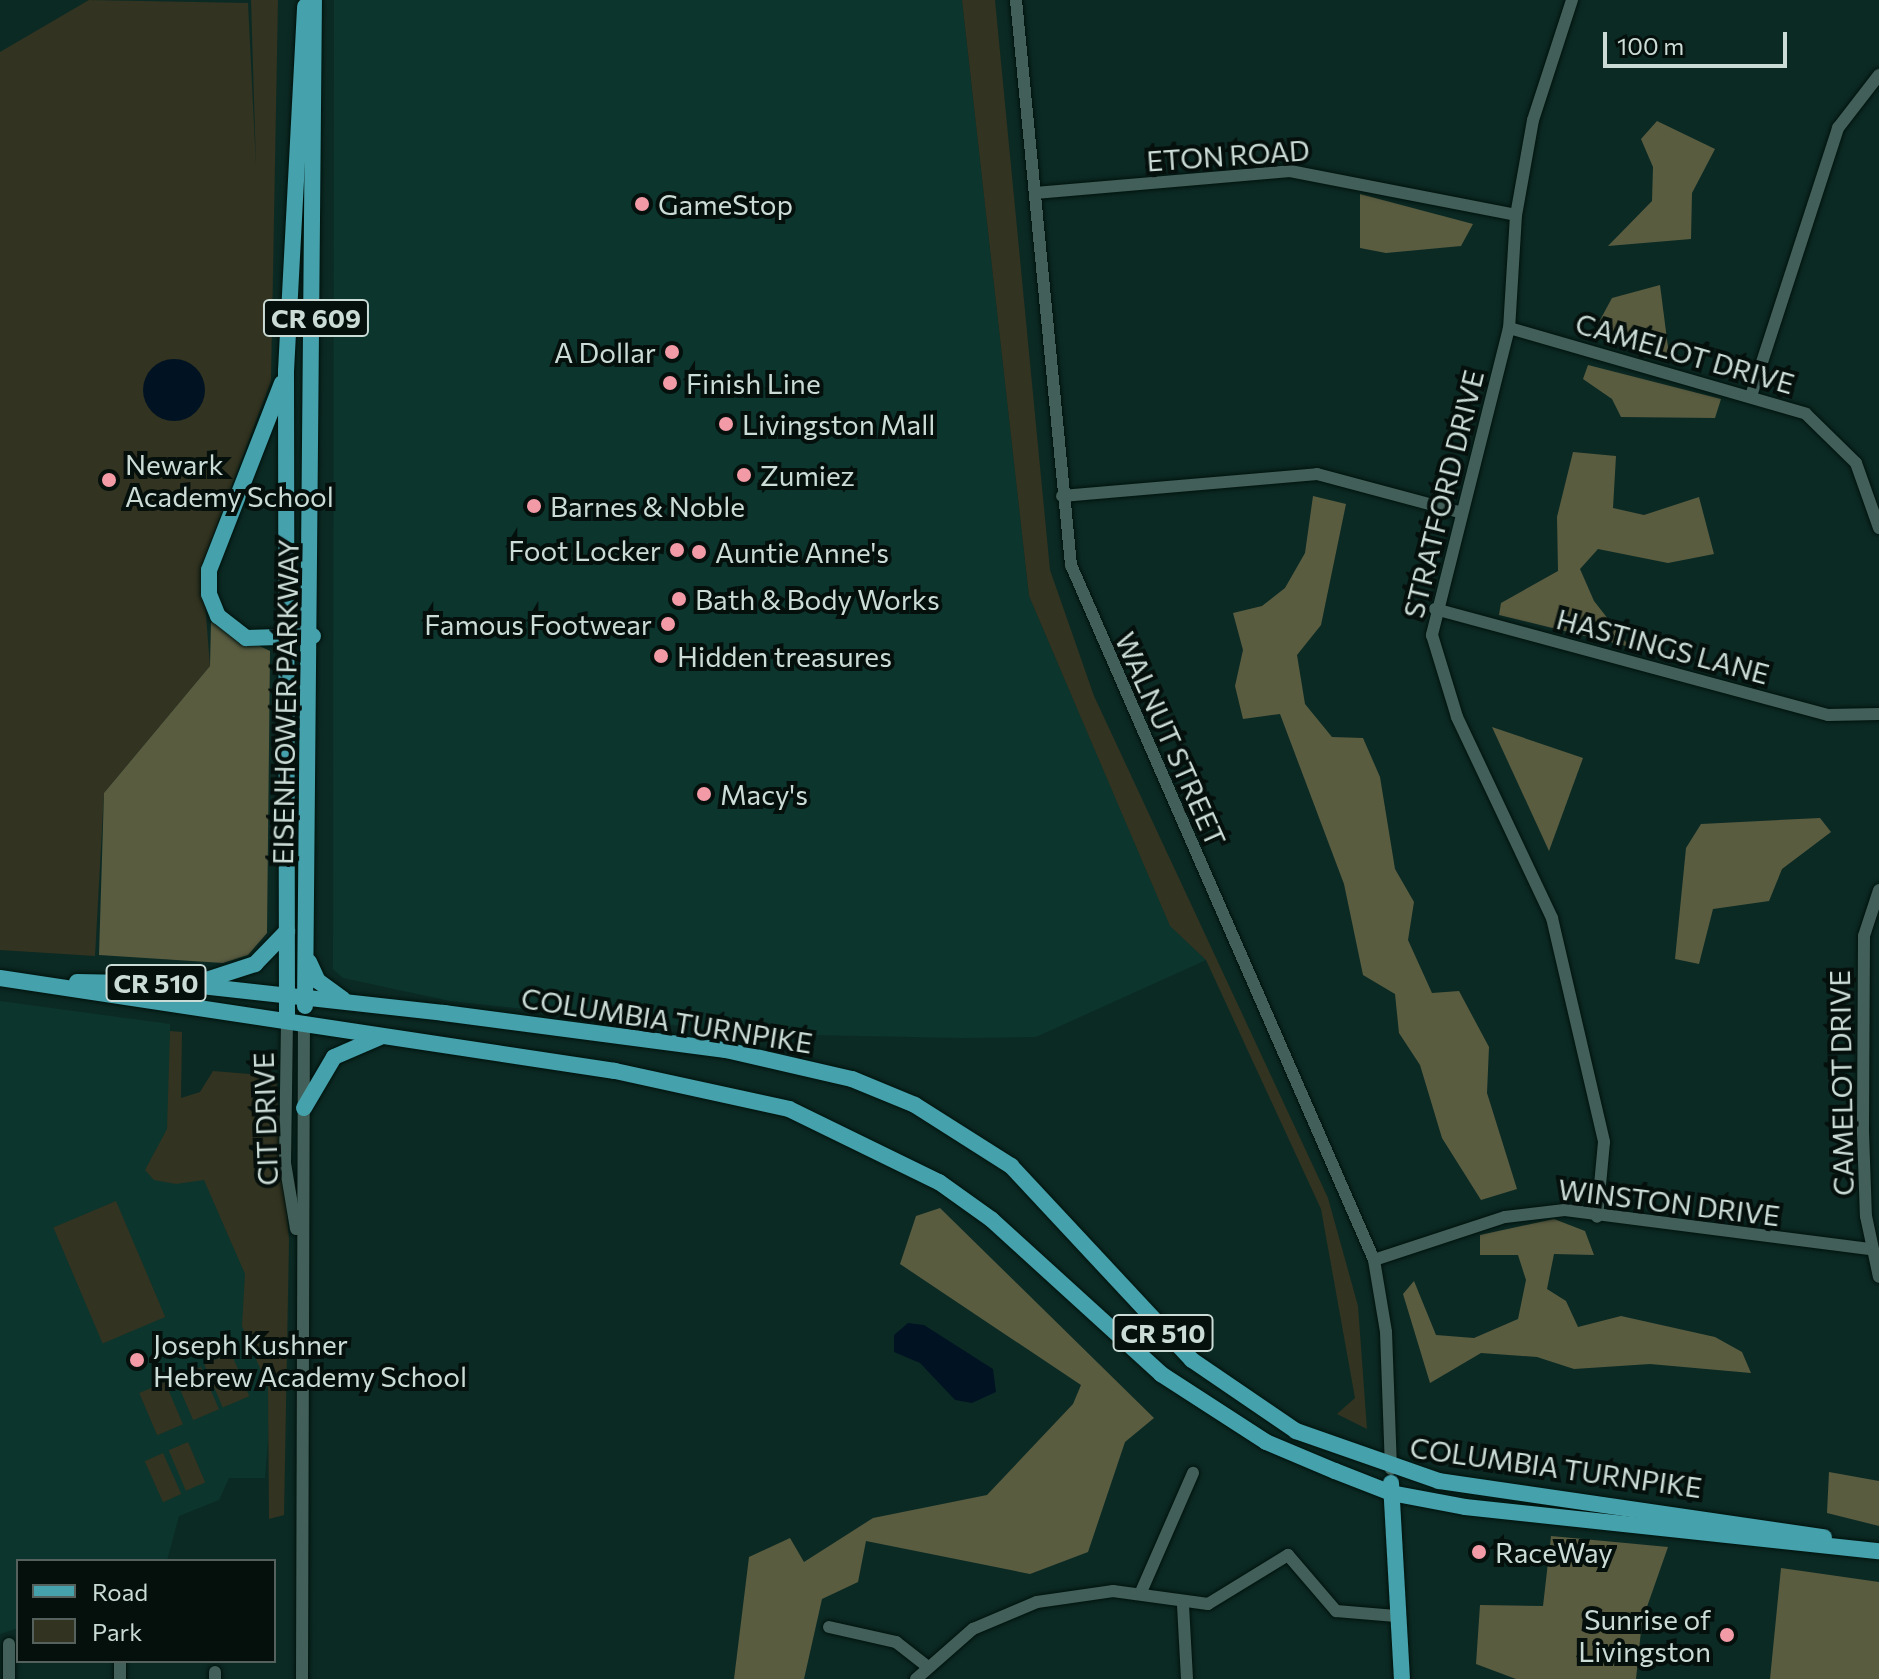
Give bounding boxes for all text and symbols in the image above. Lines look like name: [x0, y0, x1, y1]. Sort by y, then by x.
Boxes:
scale bar: [1607, 16, 1791, 66]
text: 100 m: [1617, 31, 1684, 60]
street label: ETON ROAD: [1145, 133, 1311, 177]
place label: GameStop: [658, 187, 793, 221]
marker: GameStop: [633, 195, 651, 213]
road number: CR 609: [262, 296, 370, 340]
street label: CAMELOT DRIVE: [1572, 306, 1798, 400]
place label: A Dollar: [554, 335, 656, 369]
marker: A Dollar: [663, 343, 681, 361]
place label: Finish Line: [686, 366, 821, 400]
street label: STRATFORD DRIVE: [1396, 367, 1490, 621]
marker: Finish Line: [661, 374, 679, 392]
place label: Livingston Mall: [742, 407, 935, 441]
marker: Livingston Mall: [717, 415, 735, 433]
place label: Newark Academy School: [125, 447, 334, 513]
place label: Zumiez: [760, 458, 855, 492]
marker: Zumiez: [735, 466, 753, 484]
marker: Newark Academy School: [100, 471, 118, 489]
place label: Barnes & Noble: [550, 489, 745, 523]
marker: Barnes & Noble: [525, 497, 543, 515]
place label: Foot Locker: [508, 533, 661, 567]
place label: Auntie Anne's: [715, 535, 889, 569]
street label: EISENHOWER PARKWAY: [265, 539, 305, 865]
marker: Foot Locker: [668, 541, 686, 559]
marker: Auntie Anne's: [690, 543, 708, 561]
place label: Bath & Body Works: [695, 582, 940, 616]
marker: Bath & Body Works: [670, 590, 688, 608]
street label: HASTINGS LANE: [1553, 601, 1773, 691]
place label: Famous Footwear: [424, 607, 652, 641]
marker: Famous Footwear: [659, 615, 677, 633]
street label: WALNUT STREET: [1109, 627, 1233, 851]
place label: Hidden treasures: [677, 639, 892, 673]
marker: Hidden treasures: [652, 647, 670, 665]
place label: Macy's: [720, 777, 808, 811]
marker: Macy's: [695, 785, 713, 803]
road number: CR 510: [104, 961, 208, 1005]
street label: CAMELOT DRIVE: [1822, 970, 1860, 1196]
street label: COLUMBIA TURNPIKE: [519, 980, 815, 1060]
street label: CIT DRIVE: [246, 1052, 284, 1186]
street label: WINSTON DRIVE: [1556, 1172, 1782, 1232]
road number: CR 510: [1111, 1311, 1215, 1355]
place label: Joseph Kushner Hebrew Academy School: [153, 1327, 467, 1393]
marker: Joseph Kushner Hebrew Academy School: [128, 1351, 146, 1369]
street label: COLUMBIA TURNPIKE: [1408, 1430, 1704, 1504]
place label: RaceWay: [1495, 1535, 1613, 1569]
marker: RaceWay: [1470, 1543, 1488, 1561]
legend: [16, 1559, 276, 1663]
text: Road: [92, 1577, 148, 1606]
place label: Sunrise of Livingston: [1578, 1602, 1711, 1668]
text: Park: [92, 1617, 142, 1646]
marker: Sunrise of Livingston: [1718, 1626, 1736, 1644]

